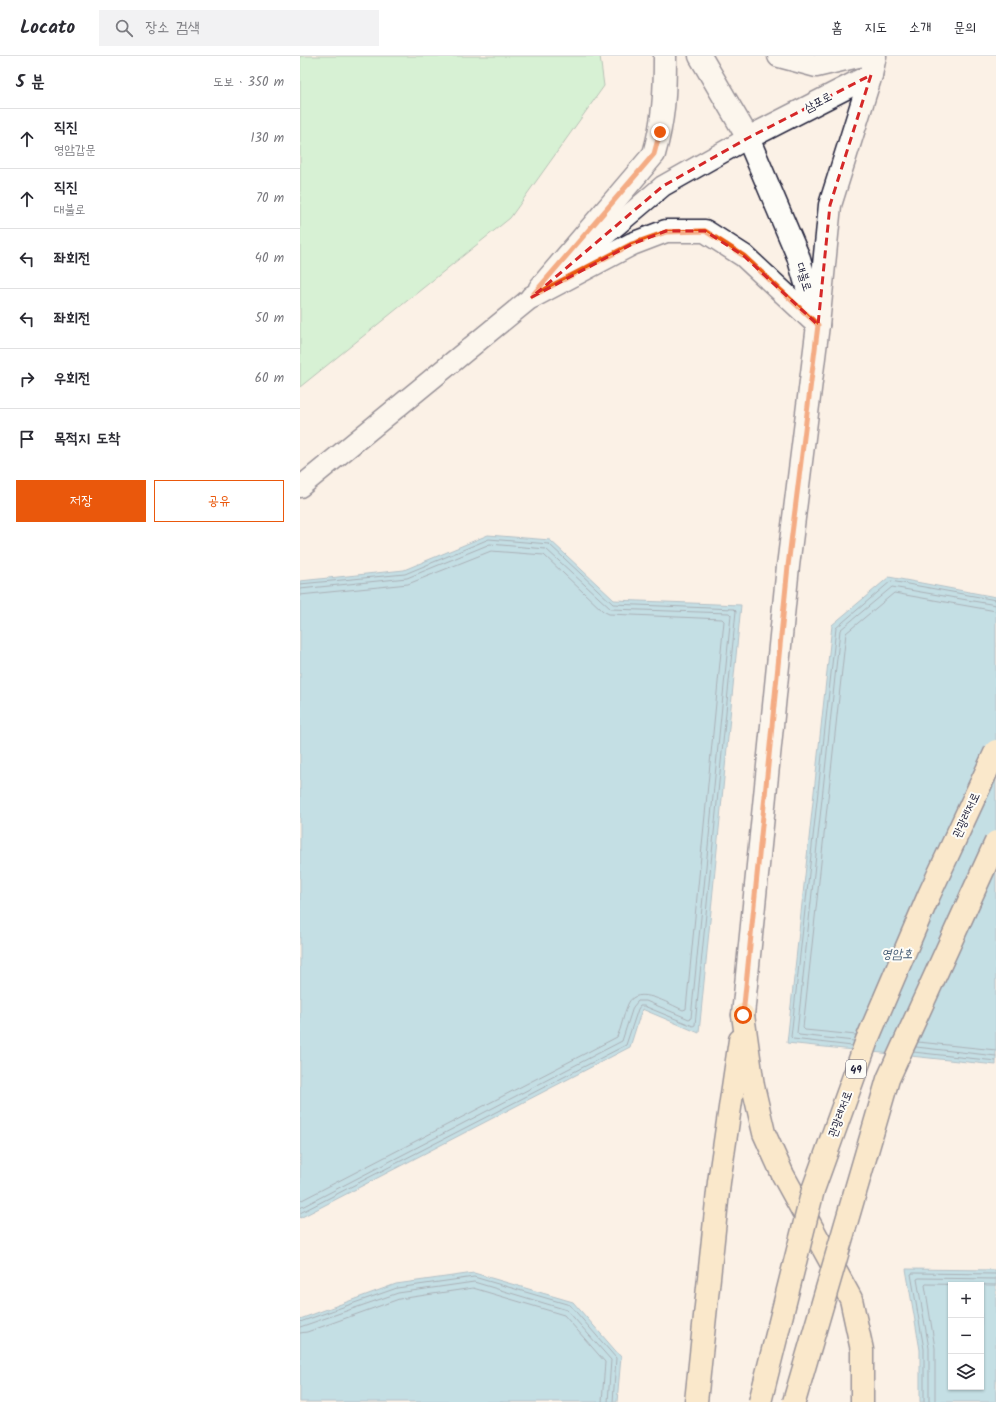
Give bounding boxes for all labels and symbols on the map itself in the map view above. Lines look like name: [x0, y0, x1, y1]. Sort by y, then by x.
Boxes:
street label: 삼포로: [801, 87, 835, 117]
route end: [651, 123, 669, 141]
street label: 대불로: [790, 261, 817, 294]
street label: 관광레저로: [948, 789, 985, 841]
water label: 영암호: [881, 944, 913, 965]
route start: [734, 1006, 752, 1024]
road number: 49: [846, 1060, 866, 1078]
street label: 관광레저로: [823, 1088, 858, 1140]

